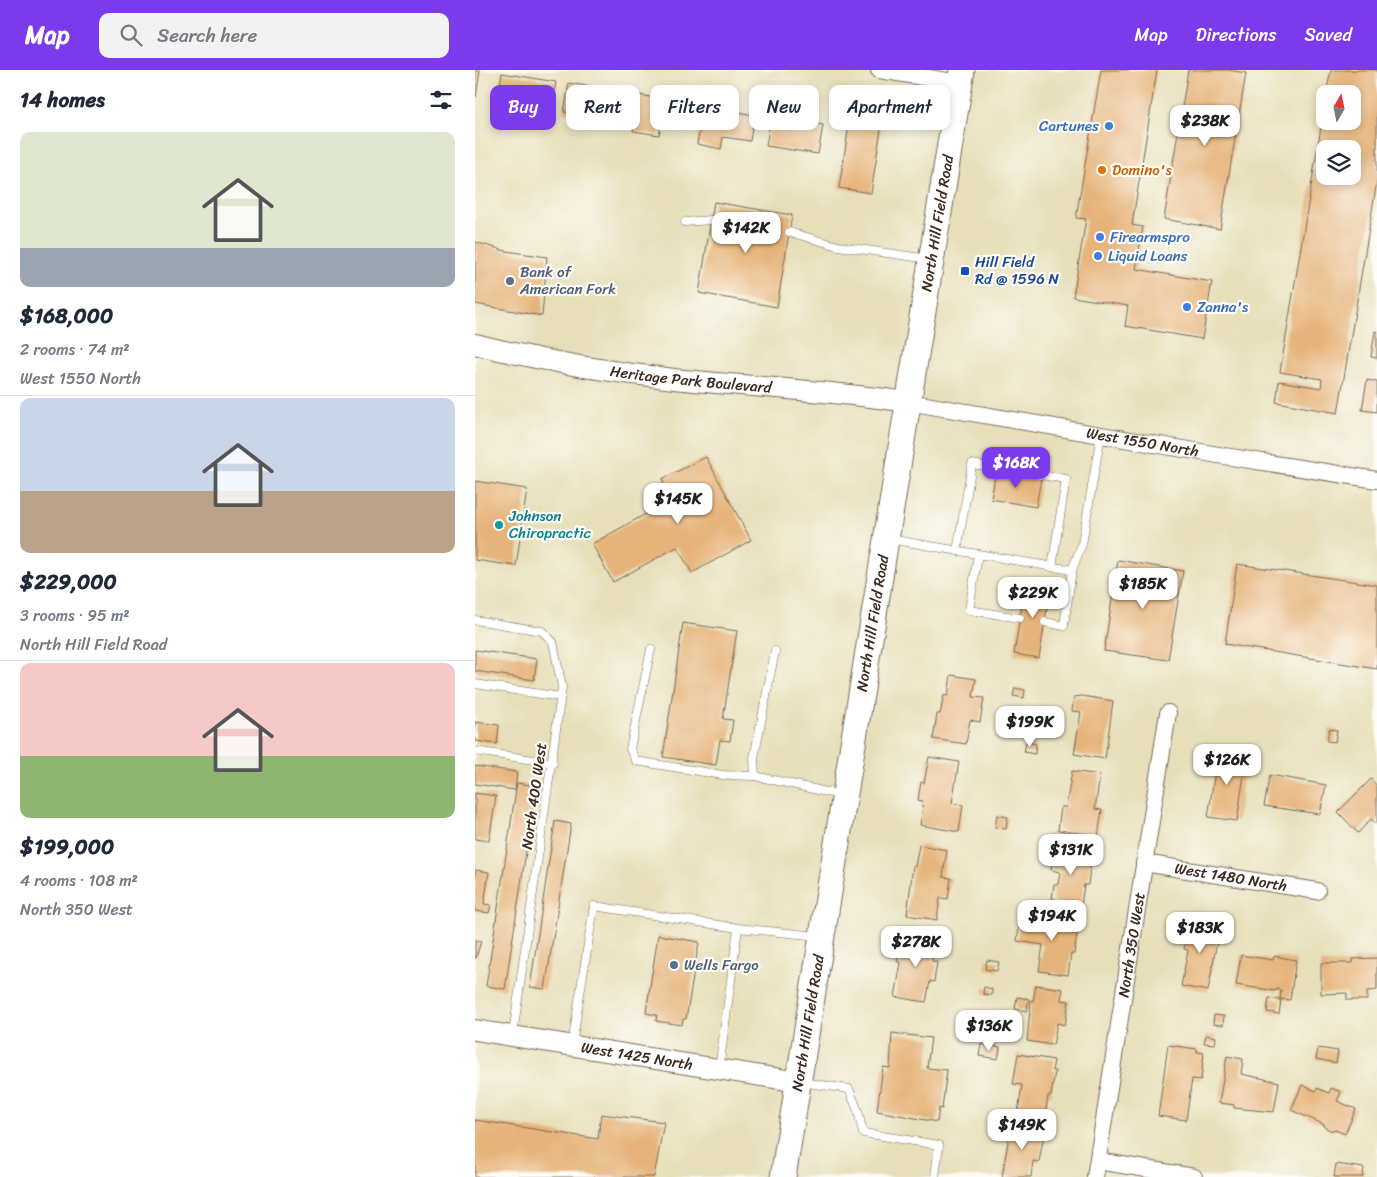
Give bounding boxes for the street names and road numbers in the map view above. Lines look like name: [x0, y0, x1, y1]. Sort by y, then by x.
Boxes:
street label: North Hill Field Road: [913, 152, 961, 294]
street label: Heritage Park Boulevard: [608, 358, 774, 401]
street label: West 1550 North: [1084, 420, 1201, 464]
street label: North Hill Field Road: [849, 552, 897, 693]
street label: North 400 West: [514, 741, 554, 851]
street label: West 1480 North: [1173, 855, 1289, 899]
street label: North 350 West: [1110, 890, 1153, 999]
street label: North Hill Field Road: [784, 952, 832, 1093]
street label: West 1425 North: [579, 1034, 695, 1078]

